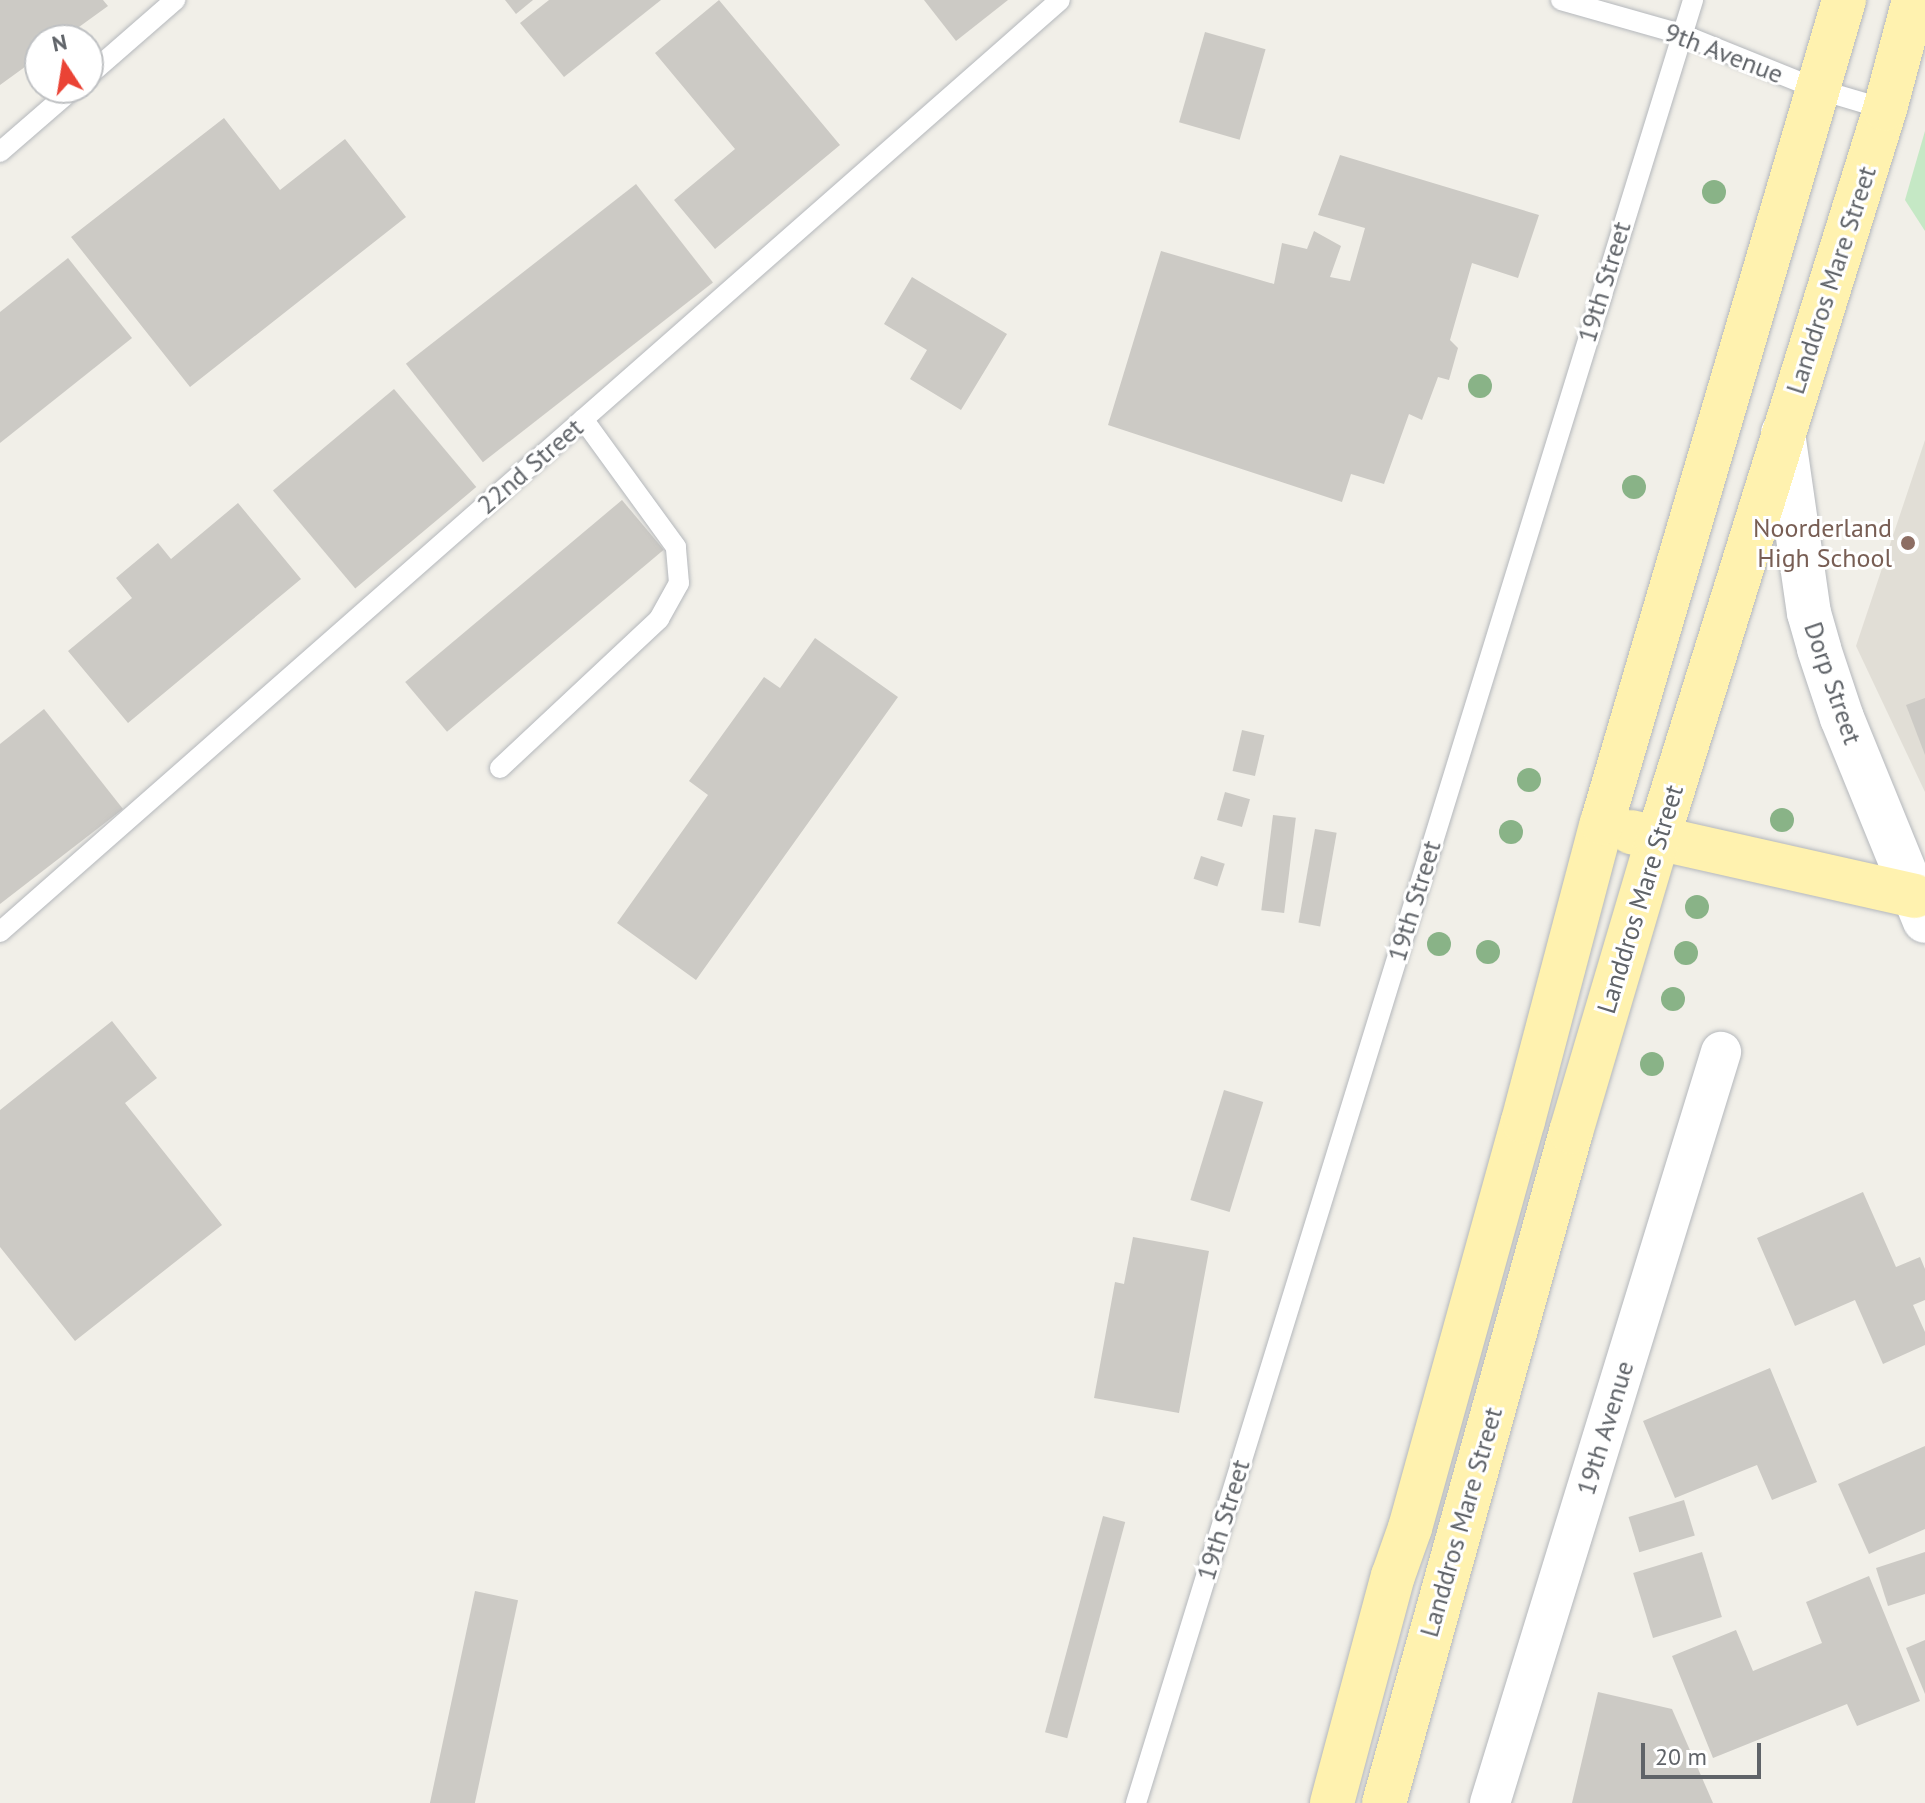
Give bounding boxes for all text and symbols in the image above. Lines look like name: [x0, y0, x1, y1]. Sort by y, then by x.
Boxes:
street label: 9th Avenue: [1660, 16, 1788, 90]
north arrow: [24, 24, 104, 104]
text: N: [49, 27, 69, 58]
street label: Landdros Mare Street: [1779, 162, 1883, 398]
street label: 19th Street: [1571, 218, 1637, 346]
street label: 22nd Street: [471, 412, 589, 520]
place label: Noorderland High School: [1753, 512, 1892, 574]
marker: Noorderland High School: [1899, 534, 1917, 552]
street label: Dorp Street: [1798, 618, 1868, 748]
street label: Landdros Mare Street: [1590, 781, 1690, 1017]
street label: 19th Street: [1381, 837, 1447, 965]
street label: 19th Avenue: [1570, 1357, 1640, 1499]
street label: Landdros Mare Street: [1413, 1404, 1509, 1640]
street label: 19th Street: [1190, 1456, 1256, 1584]
scale bar: [1645, 1727, 1765, 1777]
text: 20 m: [1655, 1741, 1707, 1772]

